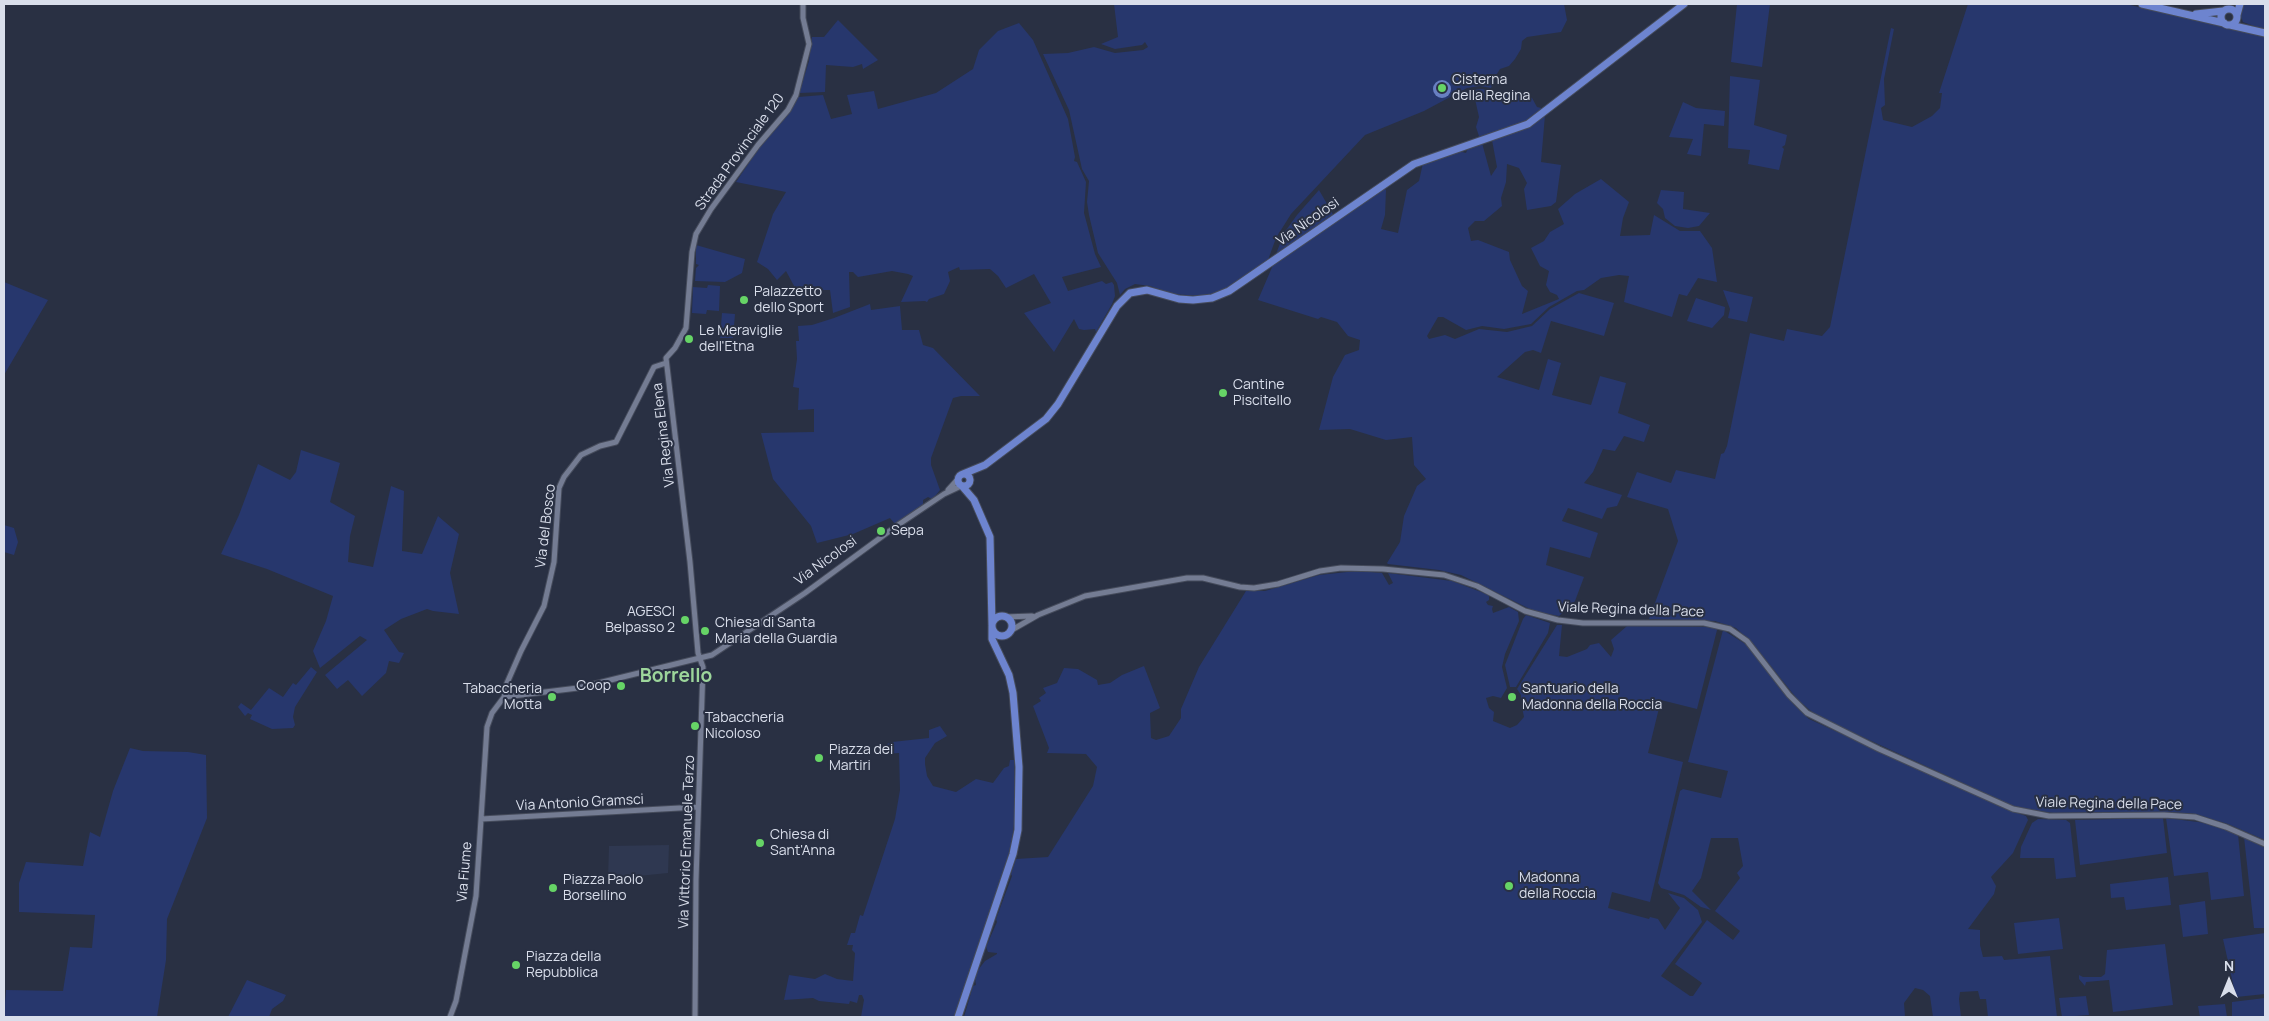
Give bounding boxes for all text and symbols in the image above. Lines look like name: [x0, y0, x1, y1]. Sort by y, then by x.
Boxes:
place label: Cisterna della Regina: [1452, 72, 1530, 104]
marker: Cisterna della Regina: [1436, 82, 1448, 94]
street label: Strada Provinciale 120: [692, 90, 788, 214]
street label: Via Nicolosi: [1273, 194, 1343, 250]
place label: Palazzetto dello Sport: [754, 284, 824, 316]
marker: Palazzetto dello Sport: [738, 294, 750, 306]
place label: Le Meraviglie dell'Etna: [699, 323, 783, 356]
marker: Le Meraviglie dell'Etna: [683, 333, 695, 345]
place label: Cantine Piscitello: [1233, 377, 1291, 410]
street label: Via Regina Elena: [649, 382, 679, 488]
marker: Cantine Piscitello: [1217, 387, 1229, 399]
street label: Via del Bosco: [533, 483, 559, 569]
place label: Sepa: [891, 523, 924, 539]
marker: Sepa: [875, 525, 887, 537]
street label: Via Nicolosi: [792, 533, 860, 589]
street label: Viale Regina della Pace: [1558, 599, 1704, 621]
place label: AGESCI Belpasso 2: [605, 604, 675, 636]
marker: AGESCI Belpasso 2: [679, 614, 691, 626]
place label: Chiesa di Santa Maria della Guardia: [715, 615, 837, 648]
marker: Chiesa di Santa Maria della Guardia: [699, 625, 711, 637]
district label: Borrello: [640, 666, 712, 688]
place label: Coop: [576, 678, 611, 694]
marker: Coop: [615, 680, 627, 692]
place label: Tabaccheria Motta: [463, 681, 542, 714]
place label: Santuario della Madonna della Roccia: [1522, 681, 1662, 714]
marker: Tabaccheria Motta: [546, 691, 558, 703]
marker: Santuario della Madonna della Roccia: [1506, 691, 1518, 703]
place label: Tabaccheria Nicoloso: [705, 710, 784, 742]
marker: Tabaccheria Nicoloso: [689, 720, 701, 732]
place label: Piazza dei Martiri: [829, 742, 893, 774]
marker: Piazza dei Martiri: [813, 752, 825, 764]
street label: Via Vittorio Emanuele Terzo: [676, 755, 698, 929]
street label: Via Antonio Gramsci: [516, 791, 644, 815]
street label: Viale Regina della Pace: [2036, 794, 2182, 814]
place label: Chiesa di Sant'Anna: [770, 827, 835, 860]
marker: Chiesa di Sant'Anna: [754, 837, 766, 849]
street label: Via Fiume: [454, 841, 476, 903]
place label: Madonna della Roccia: [1519, 870, 1596, 902]
place label: Piazza Paolo Borsellino: [563, 872, 643, 904]
marker: Madonna della Roccia: [1503, 880, 1515, 892]
marker: Piazza Paolo Borsellino: [547, 882, 559, 894]
place label: Piazza della Repubblica: [526, 949, 601, 982]
north arrow: [2204, 956, 2254, 1006]
text: N: [2224, 956, 2234, 975]
marker: Piazza della Repubblica: [510, 959, 522, 971]

